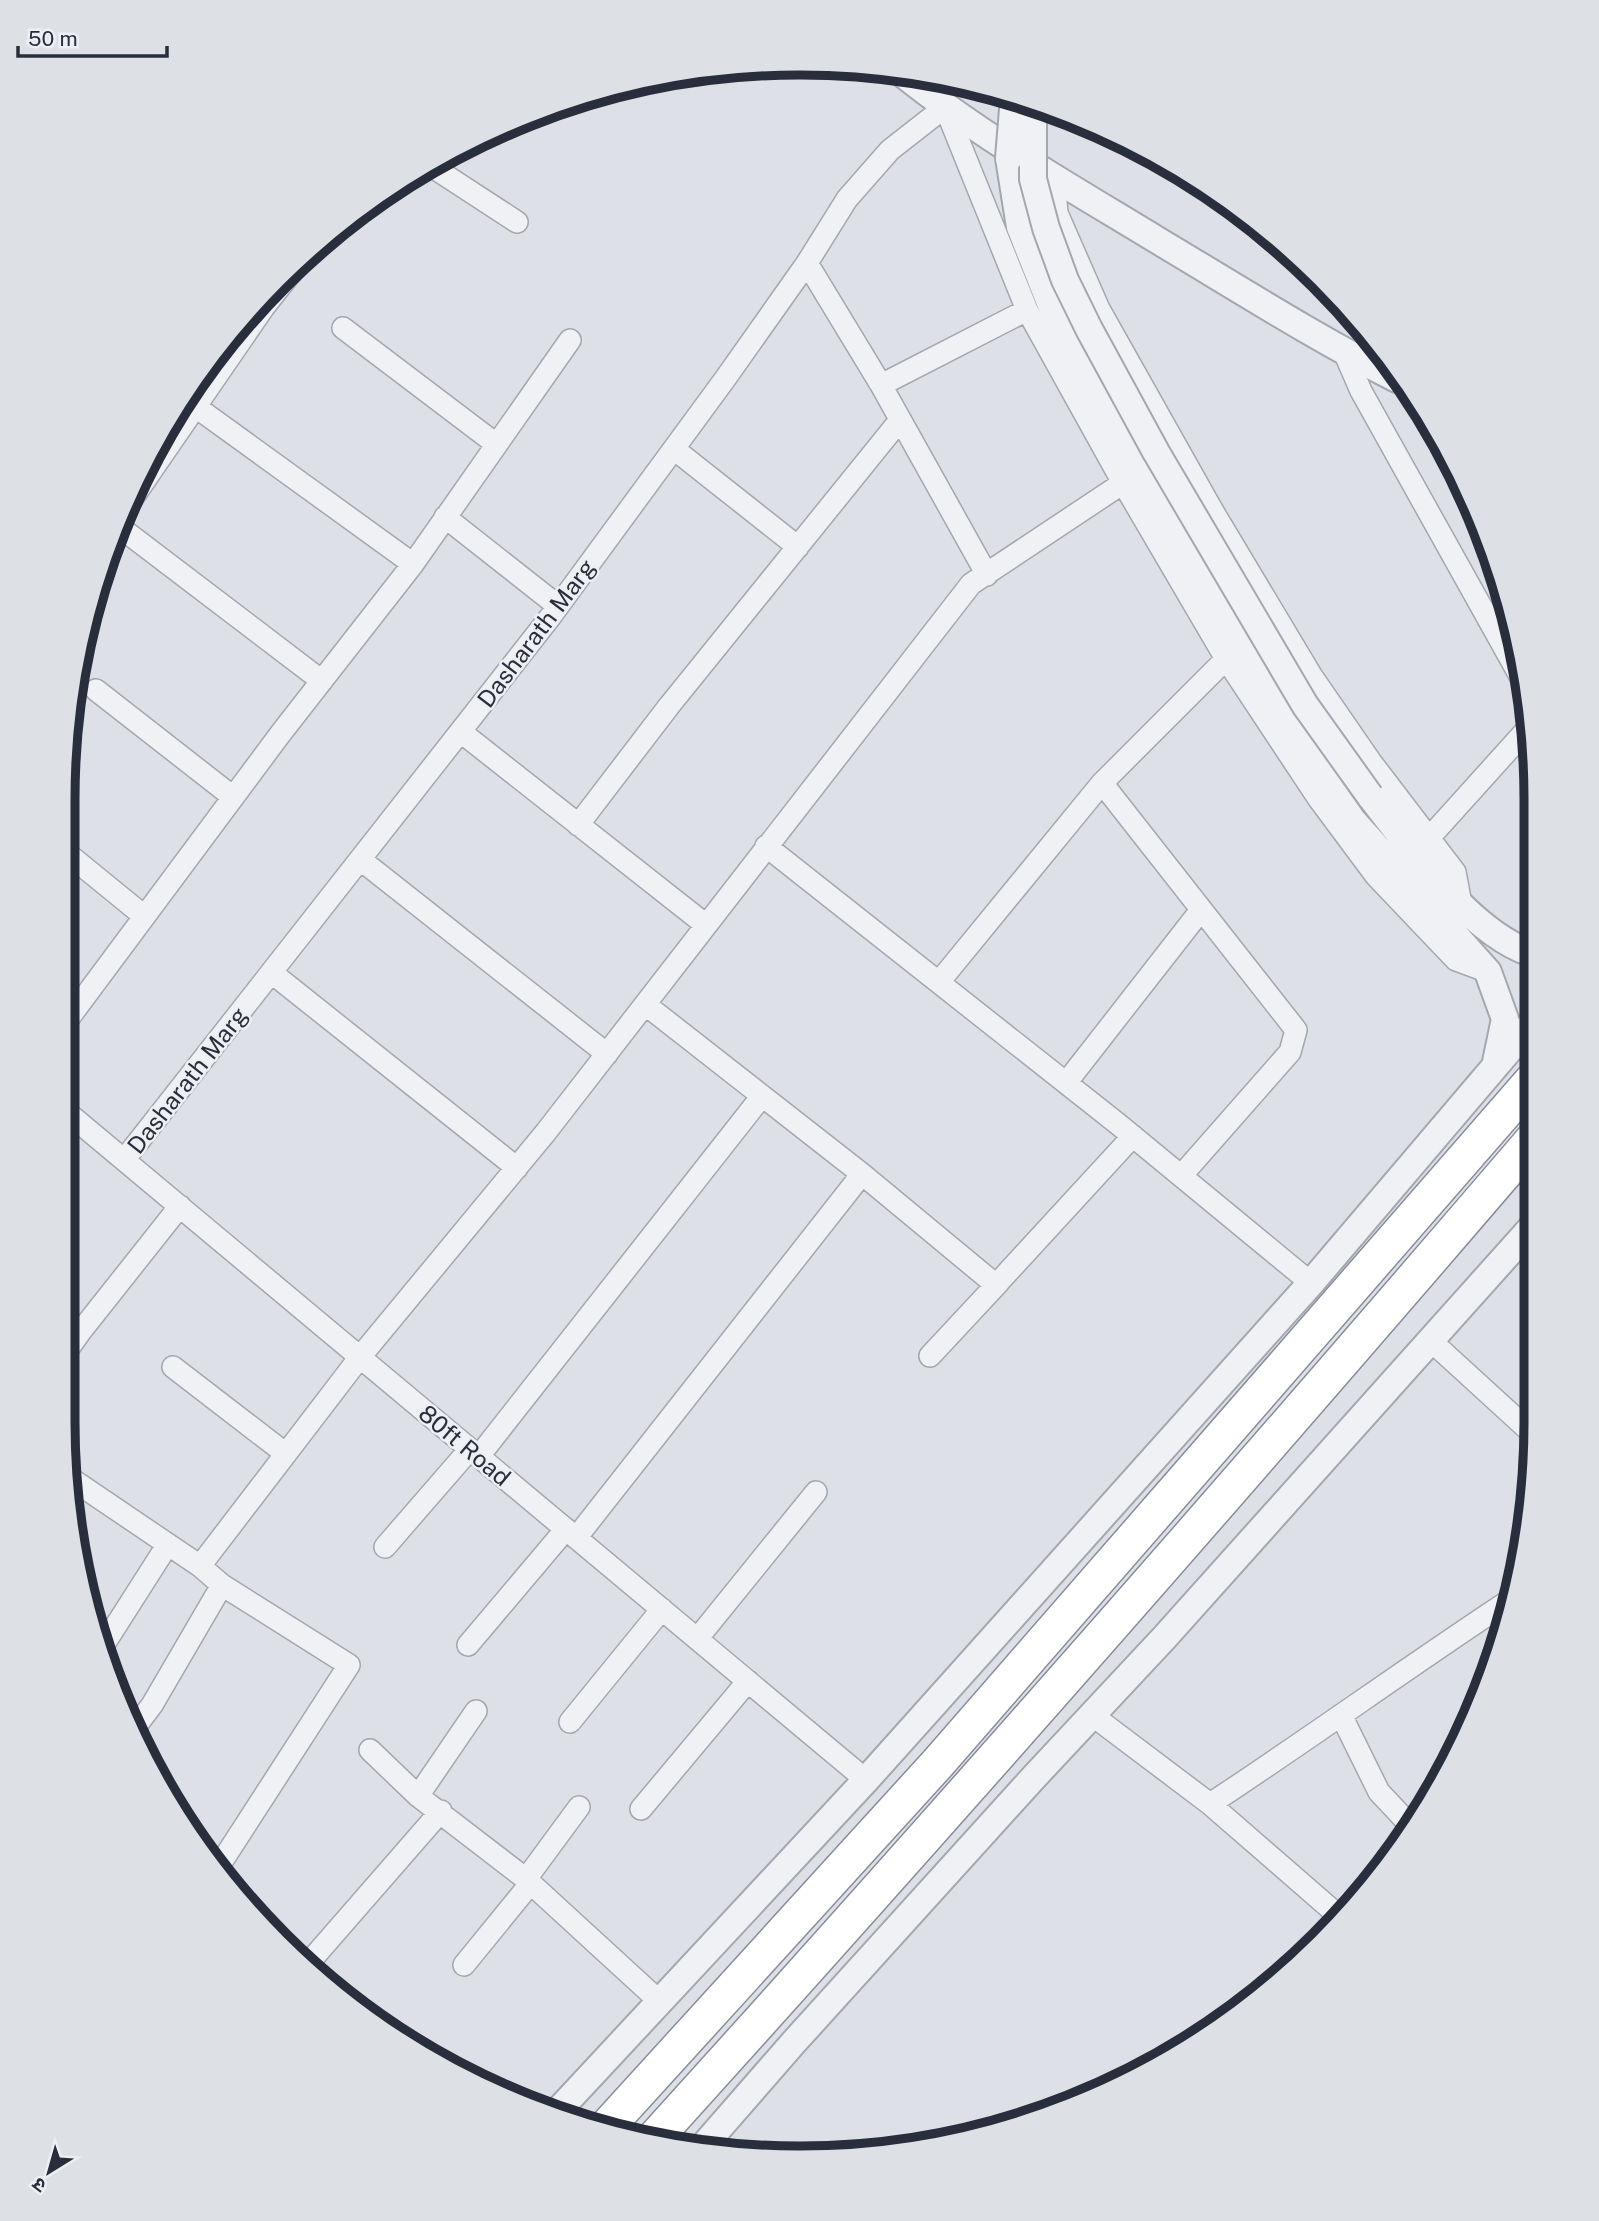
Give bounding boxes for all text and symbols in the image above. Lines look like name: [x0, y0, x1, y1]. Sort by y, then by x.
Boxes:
scale bar: [18, 14, 166, 58]
text: 50 m: [28, 26, 78, 51]
street label: Dasharath Marg: [471, 553, 601, 713]
street label: Dasharath Marg: [121, 1001, 253, 1159]
street label: 80ft Road: [414, 1399, 516, 1491]
north arrow: [14, 2137, 84, 2207]
text: उ: [27, 2173, 50, 2198]

